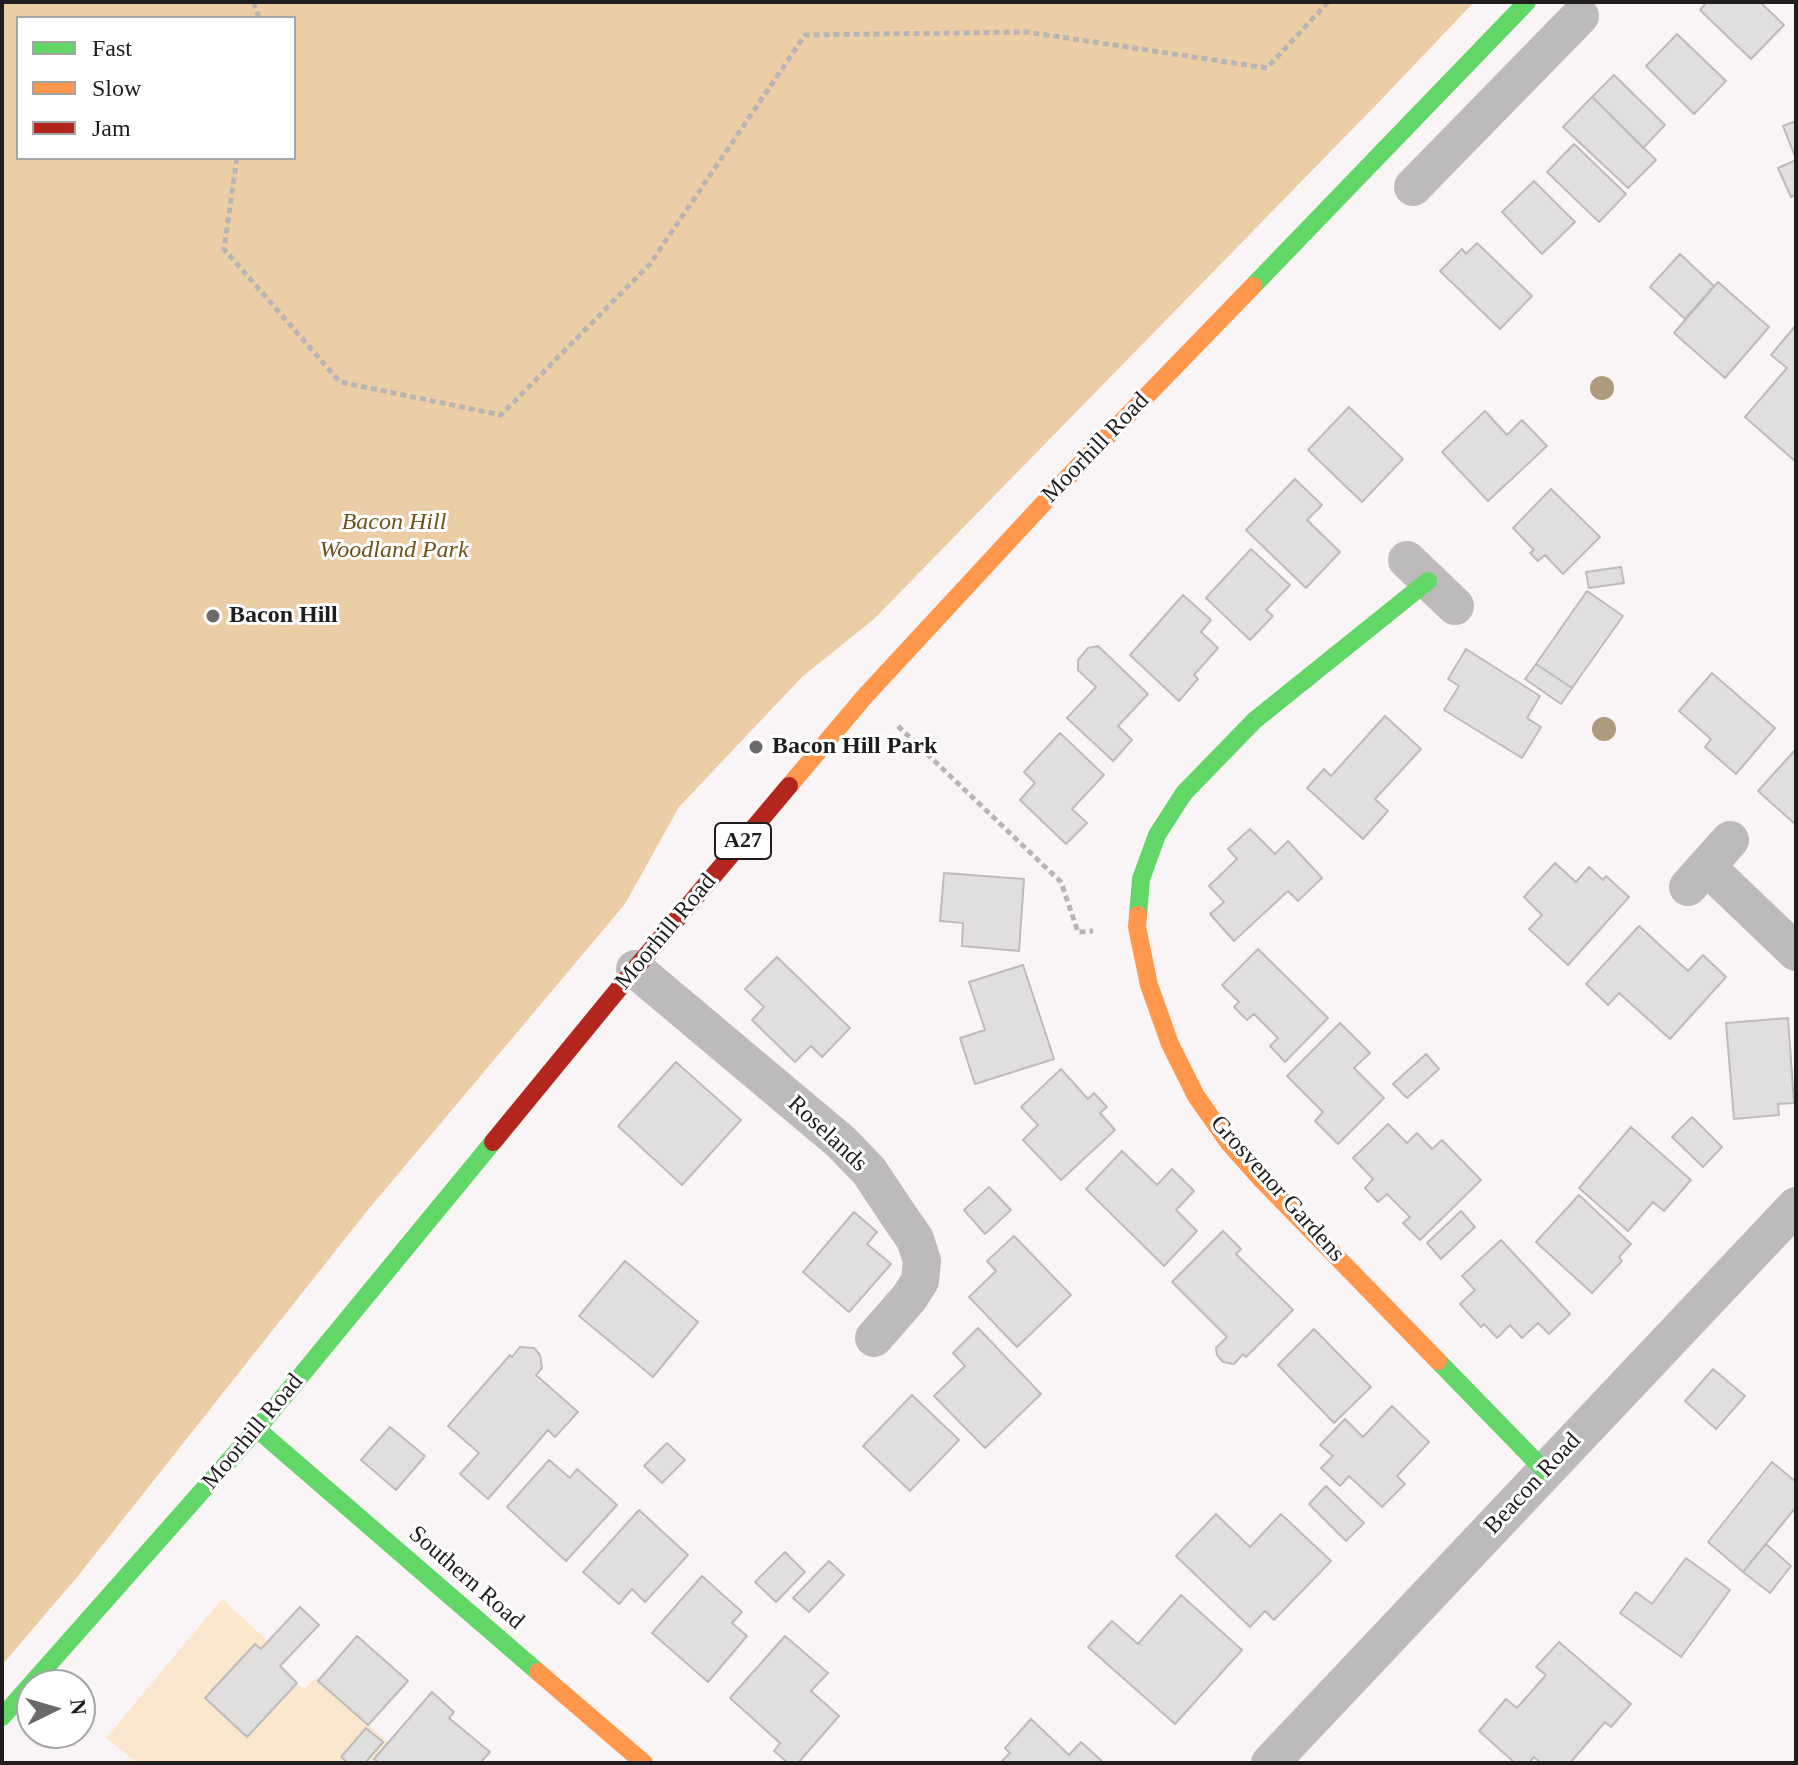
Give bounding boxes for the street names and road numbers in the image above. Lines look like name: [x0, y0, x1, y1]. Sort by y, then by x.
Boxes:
street label: Moorhill Road: [1036, 387, 1156, 509]
road number: A27: [715, 823, 771, 859]
street label: Moorhill Road: [609, 868, 723, 996]
street label: Roselands: [781, 1090, 873, 1178]
street label: Grosvenor Gardens: [1204, 1110, 1350, 1268]
street label: Moorhill Road: [196, 1368, 310, 1496]
street label: Beacon Road: [1479, 1427, 1587, 1541]
street label: Southern Road: [402, 1520, 530, 1636]

